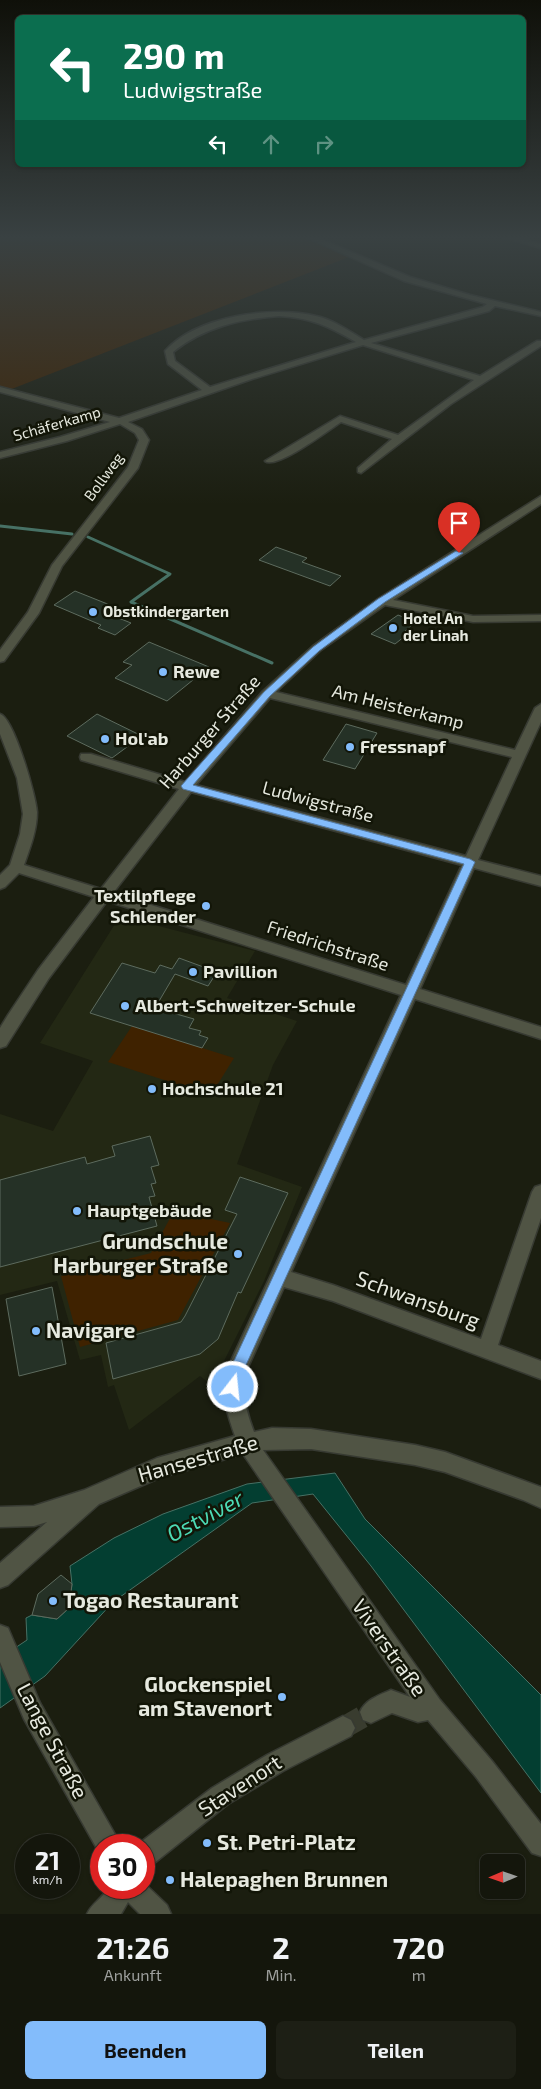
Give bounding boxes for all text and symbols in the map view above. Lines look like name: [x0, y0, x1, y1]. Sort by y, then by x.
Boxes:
text: 290 m: [123, 34, 224, 76]
icon: left: [40, 35, 105, 100]
text: Ludwigstraße: [123, 76, 262, 102]
icon: left: [204, 130, 232, 158]
icon: ahead: [257, 130, 285, 158]
icon: right: [310, 130, 338, 158]
street label: Schäferkamp: [11, 402, 102, 444]
street label: Bollweg: [80, 448, 127, 504]
pin: [438, 502, 480, 553]
icon: arrive: [445, 509, 473, 537]
place label: Obstkindergarten: [103, 602, 229, 620]
marker: Obstkindergarten: [87, 606, 99, 618]
place label: Hotel An der Linah: [403, 609, 469, 644]
marker: Hotel An der Linah: [387, 622, 399, 634]
place label: Rewe: [173, 660, 220, 682]
marker: Rewe: [157, 666, 169, 678]
street label: Harburger Straße: [154, 670, 264, 793]
street label: Am Heisterkamp: [330, 679, 467, 733]
place label: Hol'ab: [115, 727, 168, 749]
marker: Hol'ab: [99, 733, 111, 745]
place label: Fressnapf: [360, 735, 446, 757]
marker: Fressnapf: [344, 741, 356, 753]
street label: Ludwigstraße: [260, 776, 376, 826]
place label: Textilpflege Schlender: [94, 884, 196, 927]
marker: Textilpflege Schlender: [200, 900, 212, 912]
street label: Friedrichstraße: [265, 915, 392, 975]
place label: Pavillion: [203, 960, 278, 982]
marker: Pavillion: [187, 966, 199, 978]
place label: Albert-Schweitzer-Schule: [135, 994, 356, 1016]
marker: Albert-Schweitzer-Schule: [119, 1000, 131, 1012]
place label: Hochschule 21: [162, 1077, 283, 1099]
marker: Hochschule 21: [146, 1083, 158, 1095]
place label: Hauptgebäude: [87, 1199, 212, 1221]
marker: Hauptgebäude: [71, 1205, 83, 1217]
place label: Grundschule Harburger Straße: [53, 1228, 228, 1277]
marker: Grundschule Harburger Straße: [232, 1248, 244, 1260]
street label: Schwansburg: [353, 1265, 484, 1333]
place label: Navigare: [46, 1317, 136, 1342]
marker: Navigare: [30, 1325, 42, 1337]
position arrow: [206, 1360, 258, 1412]
street label: Hansestraße: [135, 1428, 261, 1487]
water label: Ostviver: [162, 1483, 249, 1546]
place label: Togao Restaurant: [63, 1587, 239, 1612]
street label: Viverstraße: [348, 1594, 433, 1701]
marker: Togao Restaurant: [47, 1595, 59, 1607]
place label: Glockenspiel am Stavenort: [138, 1671, 272, 1720]
street label: Lange Straße: [12, 1678, 94, 1802]
marker: Glockenspiel am Stavenort: [276, 1691, 288, 1703]
street label: Stavenort: [193, 1749, 285, 1821]
place label: St. Petri-Platz: [217, 1829, 356, 1854]
speed limit sign: 30: [90, 1834, 155, 1899]
marker: St. Petri-Platz: [201, 1837, 213, 1849]
text: 21: [35, 1845, 60, 1875]
north arrow: [480, 1854, 525, 1899]
map controls: [480, 1854, 525, 1899]
place label: Halepaghen Brunnen: [180, 1866, 388, 1891]
text: km/h: [33, 1872, 62, 1886]
marker: Halepaghen Brunnen: [164, 1874, 176, 1886]
text: 21:26: [96, 1929, 169, 1965]
text: 2: [272, 1929, 290, 1965]
text: 720: [393, 1929, 445, 1965]
text: Ankunft: [104, 1965, 162, 1984]
text: Min.: [266, 1965, 296, 1984]
text: m: [412, 1965, 426, 1984]
button: Beenden: [25, 2021, 266, 2079]
button: Teilen: [276, 2021, 516, 2079]

